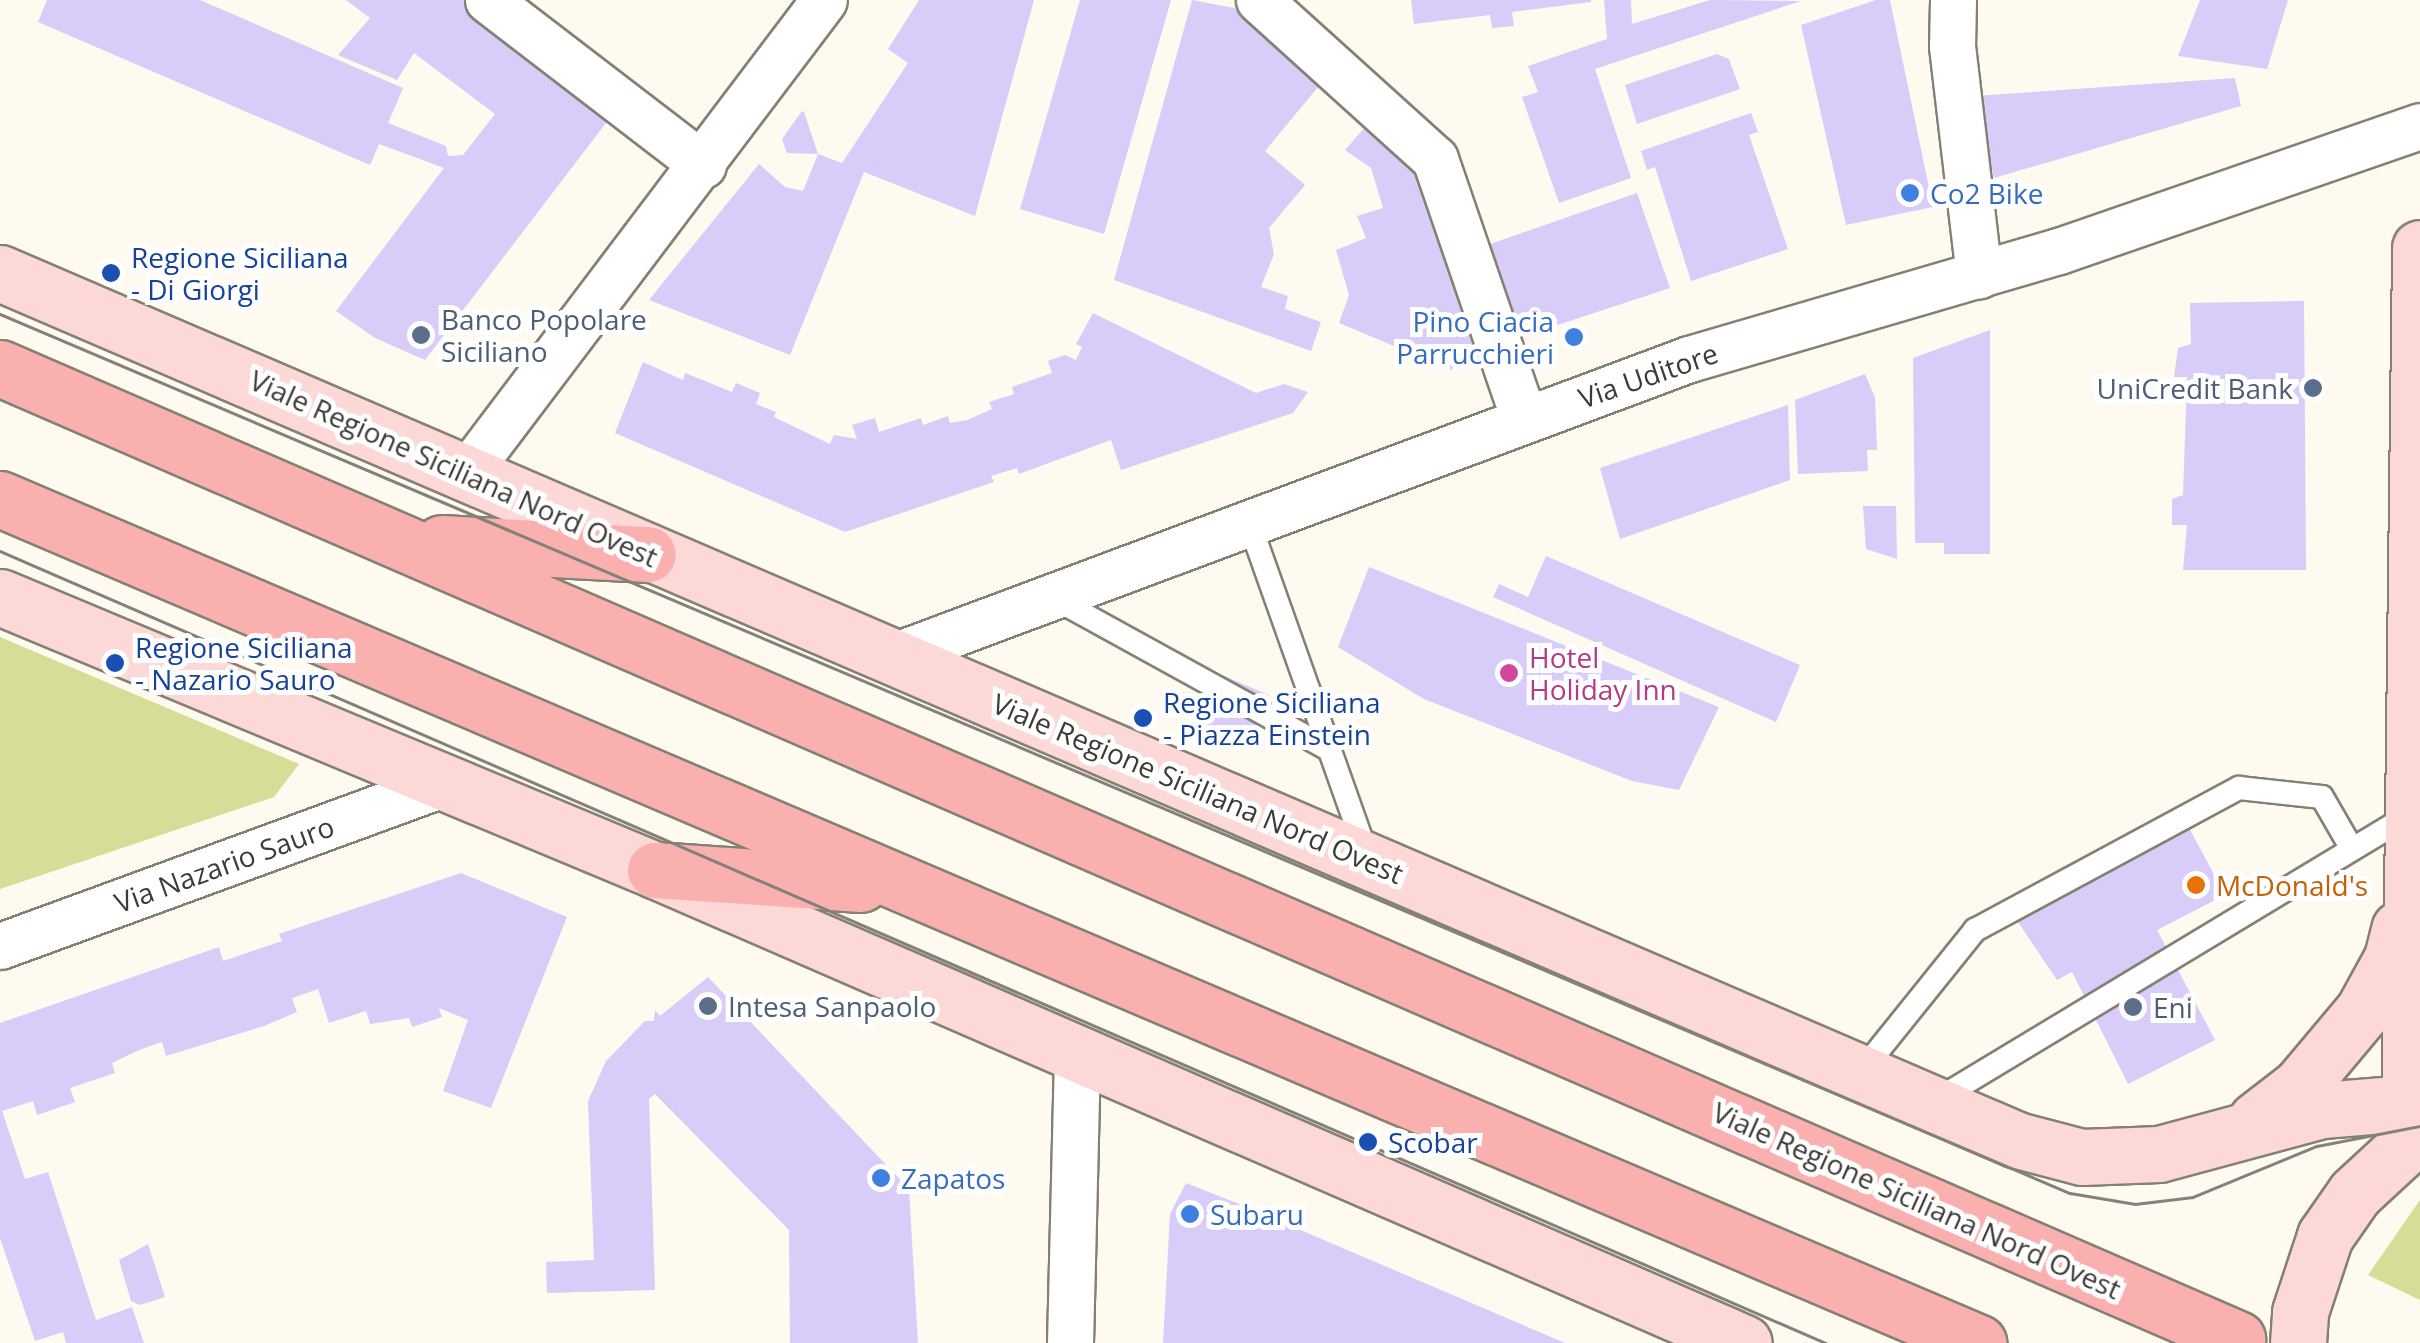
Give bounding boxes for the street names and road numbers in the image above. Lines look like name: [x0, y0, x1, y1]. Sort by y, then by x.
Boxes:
street label: Via Uditore: [1574, 335, 1722, 415]
street label: Viale Regione Siciliana Nord Ovest: [245, 363, 663, 573]
street label: Viale Regione Siciliana Nord Ovest: [988, 686, 1408, 890]
street label: Via Nazario Sauro: [110, 809, 338, 919]
street label: Viale Regione Siciliana Nord Ovest: [1708, 1095, 2126, 1305]

